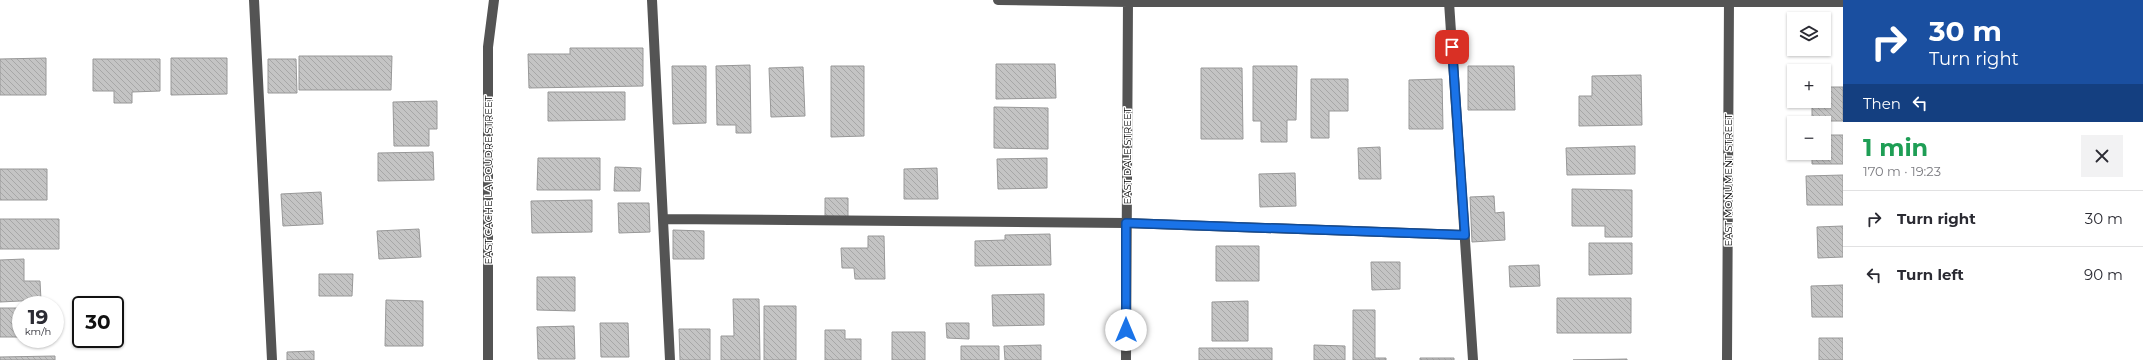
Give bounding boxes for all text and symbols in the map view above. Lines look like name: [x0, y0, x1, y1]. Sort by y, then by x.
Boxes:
map controls: [1787, 12, 1831, 160]
button: layers: [1787, 12, 1831, 56]
text: 30 m: [1929, 14, 2002, 48]
icon: right: [1863, 16, 1915, 68]
pin: [1435, 30, 1469, 64]
icon: arrive: [1441, 36, 1463, 58]
text: Turn right: [1929, 48, 2019, 70]
button: +: [1787, 64, 1831, 108]
icon: left: [1909, 92, 1931, 114]
text: Then: [1863, 94, 1901, 113]
street label: EAST CACHE LA POUDRE STREET: [482, 95, 495, 264]
street label: EAST DALE STREET: [1121, 107, 1134, 204]
street label: EAST MONUMENT STREET: [1722, 113, 1735, 247]
button: −: [1787, 116, 1831, 160]
text: 1 min: [1863, 133, 1928, 162]
button: close: [2081, 135, 2123, 177]
text: 170 m · 19:23: [1863, 163, 1941, 179]
icon: right: [1863, 208, 1885, 230]
text: Turn right: [1897, 209, 1976, 228]
text: 30 m: [2085, 209, 2123, 228]
icon: left: [1863, 264, 1885, 286]
text: Turn left: [1897, 265, 1964, 284]
text: 90 m: [2084, 265, 2123, 284]
speed limit sign: 30: [72, 296, 124, 348]
text: 19: [28, 305, 48, 329]
position arrow: [1105, 309, 1147, 351]
text: km/h: [25, 325, 51, 338]

